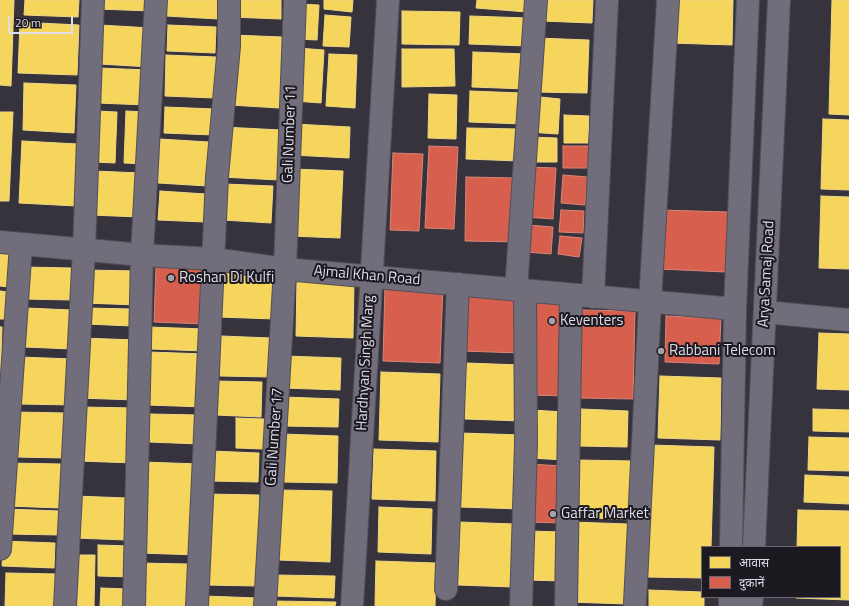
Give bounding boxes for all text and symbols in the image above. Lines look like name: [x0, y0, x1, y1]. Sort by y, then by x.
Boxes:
scale bar: [10, 8, 75, 34]
text: 20 m: [15, 13, 41, 32]
street label: Gali Number 11: [279, 85, 301, 183]
street label: Arya Samaj Road: [755, 220, 779, 328]
street label: Ajmal Khan Road: [313, 262, 421, 290]
place label: Roshan Di Kulfi: [179, 269, 274, 287]
marker: Roshan Di Kulfi: [166, 273, 176, 283]
street label: Hardhyan Singh Marg: [353, 295, 379, 431]
place label: Keventers: [560, 312, 623, 330]
marker: Keventers: [547, 316, 557, 326]
place label: Rabbani Telecom: [669, 342, 776, 360]
marker: Rabbani Telecom: [656, 346, 666, 356]
street label: Gali Number 17: [263, 387, 287, 487]
place label: Gaffar Market: [561, 505, 649, 523]
marker: Gaffar Market: [548, 509, 558, 519]
legend: [701, 546, 841, 598]
text: आवास: [739, 553, 769, 572]
text: दुकानें: [739, 573, 764, 592]

